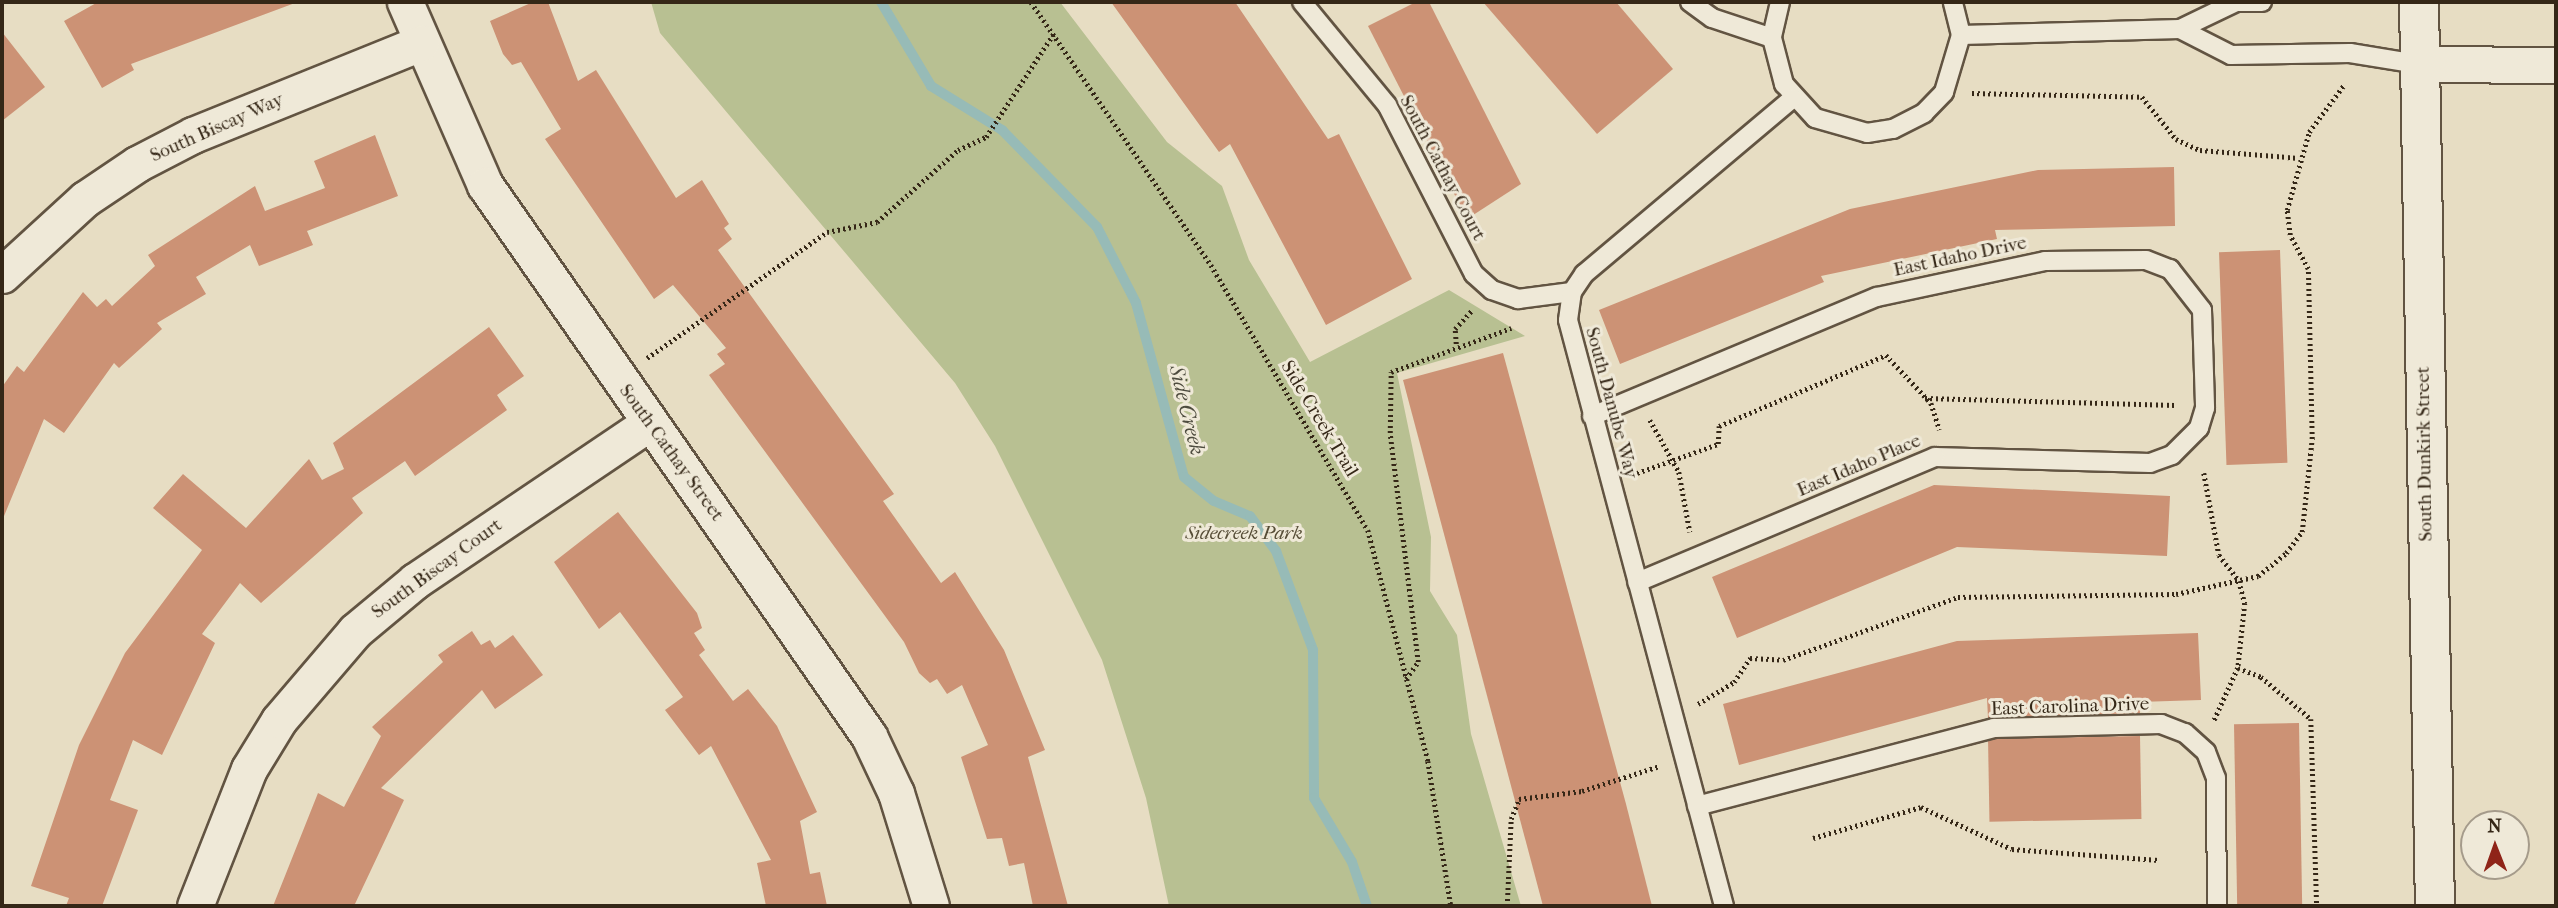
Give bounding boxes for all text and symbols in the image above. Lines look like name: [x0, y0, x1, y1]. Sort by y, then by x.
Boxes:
street label: South Biscay Way: [147, 88, 287, 168]
street label: South Cathay Court: [1394, 91, 1490, 245]
street label: East Idaho Drive: [1891, 232, 2029, 282]
street label: South Danube Way: [1580, 325, 1642, 481]
street label: Side Creek Trail: [1275, 357, 1363, 481]
water label: Side Creek: [1164, 362, 1210, 458]
street label: South Dunkirk Street: [2412, 366, 2438, 542]
street label: South Cathay Street: [614, 380, 728, 526]
street label: East Idaho Place: [1794, 430, 1924, 502]
street label: South Biscay Court: [367, 514, 507, 624]
park label: Sidecreek Park: [1185, 523, 1303, 545]
street label: East Carolina Drive: [1990, 693, 2150, 721]
north arrow: [2460, 810, 2530, 880]
text: N: [2487, 815, 2502, 837]

